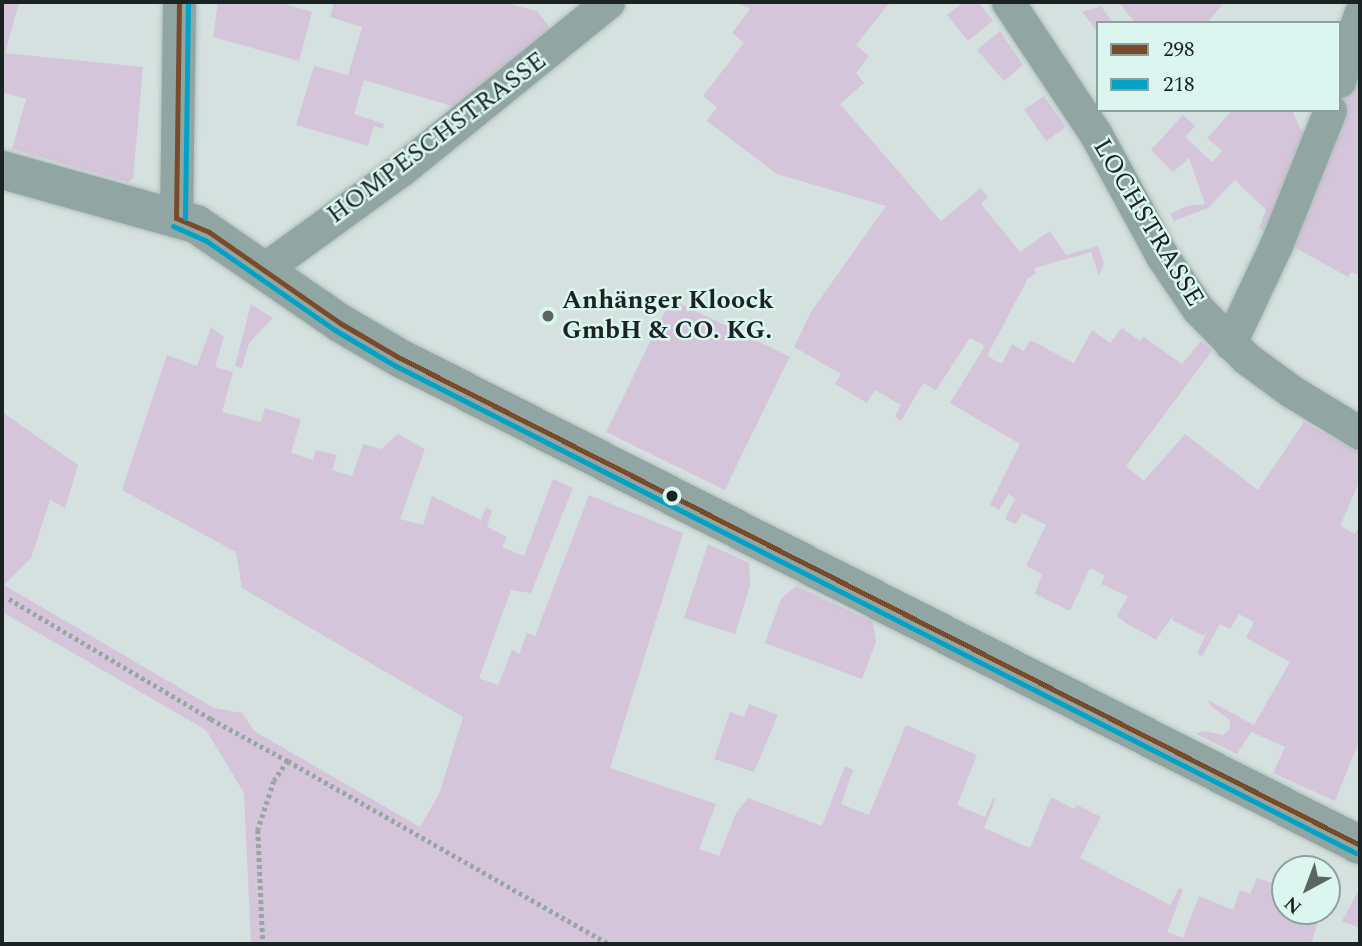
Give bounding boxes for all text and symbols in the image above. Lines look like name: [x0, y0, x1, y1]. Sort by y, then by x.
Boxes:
legend: [1096, 21, 1341, 112]
text: 298: [1163, 34, 1195, 66]
street label: HOMPESCHSTRASSE: [321, 45, 553, 231]
text: 218: [1163, 69, 1195, 101]
street label: LOCHSTRASSE: [1086, 133, 1210, 313]
place label: Anhänger Kloock GmbH & CO. KG.: [562, 285, 774, 346]
marker: Anhänger Kloock GmbH & CO. KG.: [540, 308, 556, 324]
unlabelled marker: [665, 489, 679, 503]
north arrow: [1271, 855, 1341, 925]
text: N: [1278, 889, 1309, 921]

